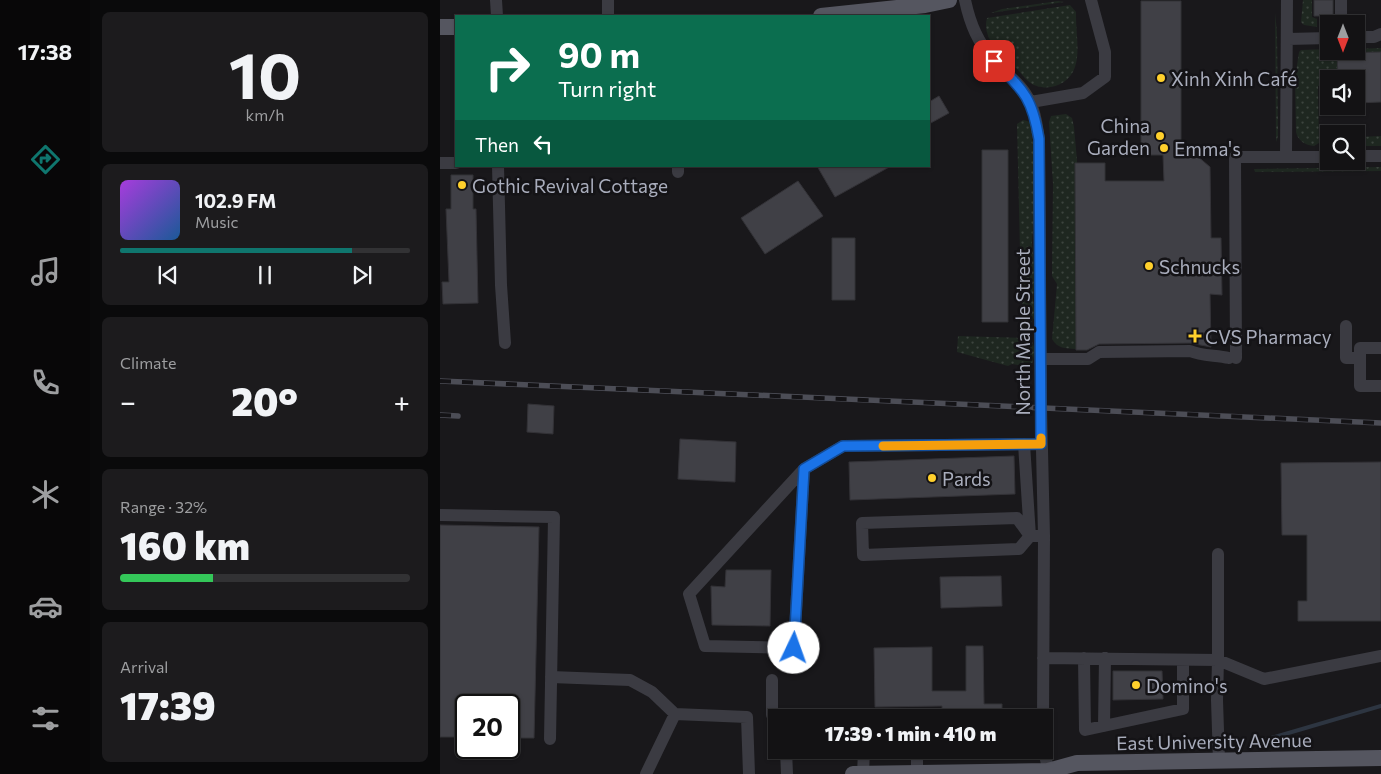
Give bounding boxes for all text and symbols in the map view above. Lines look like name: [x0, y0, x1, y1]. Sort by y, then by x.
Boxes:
north arrow: [1320, 15, 1365, 60]
map controls: [1320, 15, 1365, 170]
text: 90 m: [558, 32, 640, 75]
text: 10: [229, 33, 301, 112]
icon: right: [475, 35, 540, 100]
text: 17:38: [18, 38, 72, 65]
pin: [973, 40, 1015, 82]
icon: arrive: [980, 47, 1008, 75]
place label: Xinh Xinh Café: [1171, 67, 1297, 90]
button: sound: [1320, 70, 1365, 115]
marker: Xinh Xinh Café: [1155, 72, 1167, 84]
text: Turn right: [558, 75, 656, 102]
text: km/h: [246, 105, 284, 124]
place label: China Garden: [1087, 114, 1150, 159]
button: search: [1320, 125, 1365, 170]
icon: left: [529, 130, 557, 158]
marker: China Garden: [1154, 130, 1166, 142]
text: Then: [475, 133, 519, 156]
place label: Emma's: [1174, 137, 1241, 160]
icon: directions: [28, 142, 63, 177]
marker: Emma's: [1158, 142, 1170, 154]
place label: Gothic Revival Cottage: [472, 174, 668, 197]
marker: Gothic Revival Cottage: [456, 179, 468, 191]
text: 102.9 FM: [195, 189, 276, 212]
text: Music: [195, 212, 239, 231]
street label: North Maple Street: [1011, 248, 1034, 415]
icon: music: [28, 254, 63, 289]
place label: Schnucks: [1159, 255, 1240, 278]
marker: Schnucks: [1143, 260, 1155, 272]
icon: previous: [154, 261, 182, 289]
icon: pause: [251, 261, 279, 289]
icon: next: [348, 261, 376, 289]
place label: CVS Pharmacy: [1205, 325, 1332, 348]
marker: CVS Pharmacy: [1189, 330, 1201, 342]
text: Climate: [120, 353, 176, 372]
icon: phone: [28, 365, 63, 400]
text: 20°: [231, 377, 298, 424]
text: −: [120, 384, 136, 418]
text: +: [394, 384, 410, 418]
place label: Pards: [942, 467, 991, 490]
marker: Pards: [926, 472, 938, 484]
icon: climate: [28, 477, 63, 512]
text: Range · 32%: [120, 497, 207, 516]
text: 160 km: [120, 521, 250, 568]
icon: car: [28, 589, 63, 624]
position arrow: [767, 621, 819, 673]
text: Arrival: [120, 657, 168, 676]
place label: Domino's: [1146, 674, 1228, 697]
marker: Domino's: [1130, 679, 1142, 691]
text: 17:39: [120, 681, 216, 728]
speed limit sign: 20: [455, 694, 520, 759]
icon: filters: [28, 701, 63, 736]
text: 17:39 · 1 min · 410 m: [825, 722, 996, 745]
street label: East University Avenue: [1116, 728, 1312, 754]

